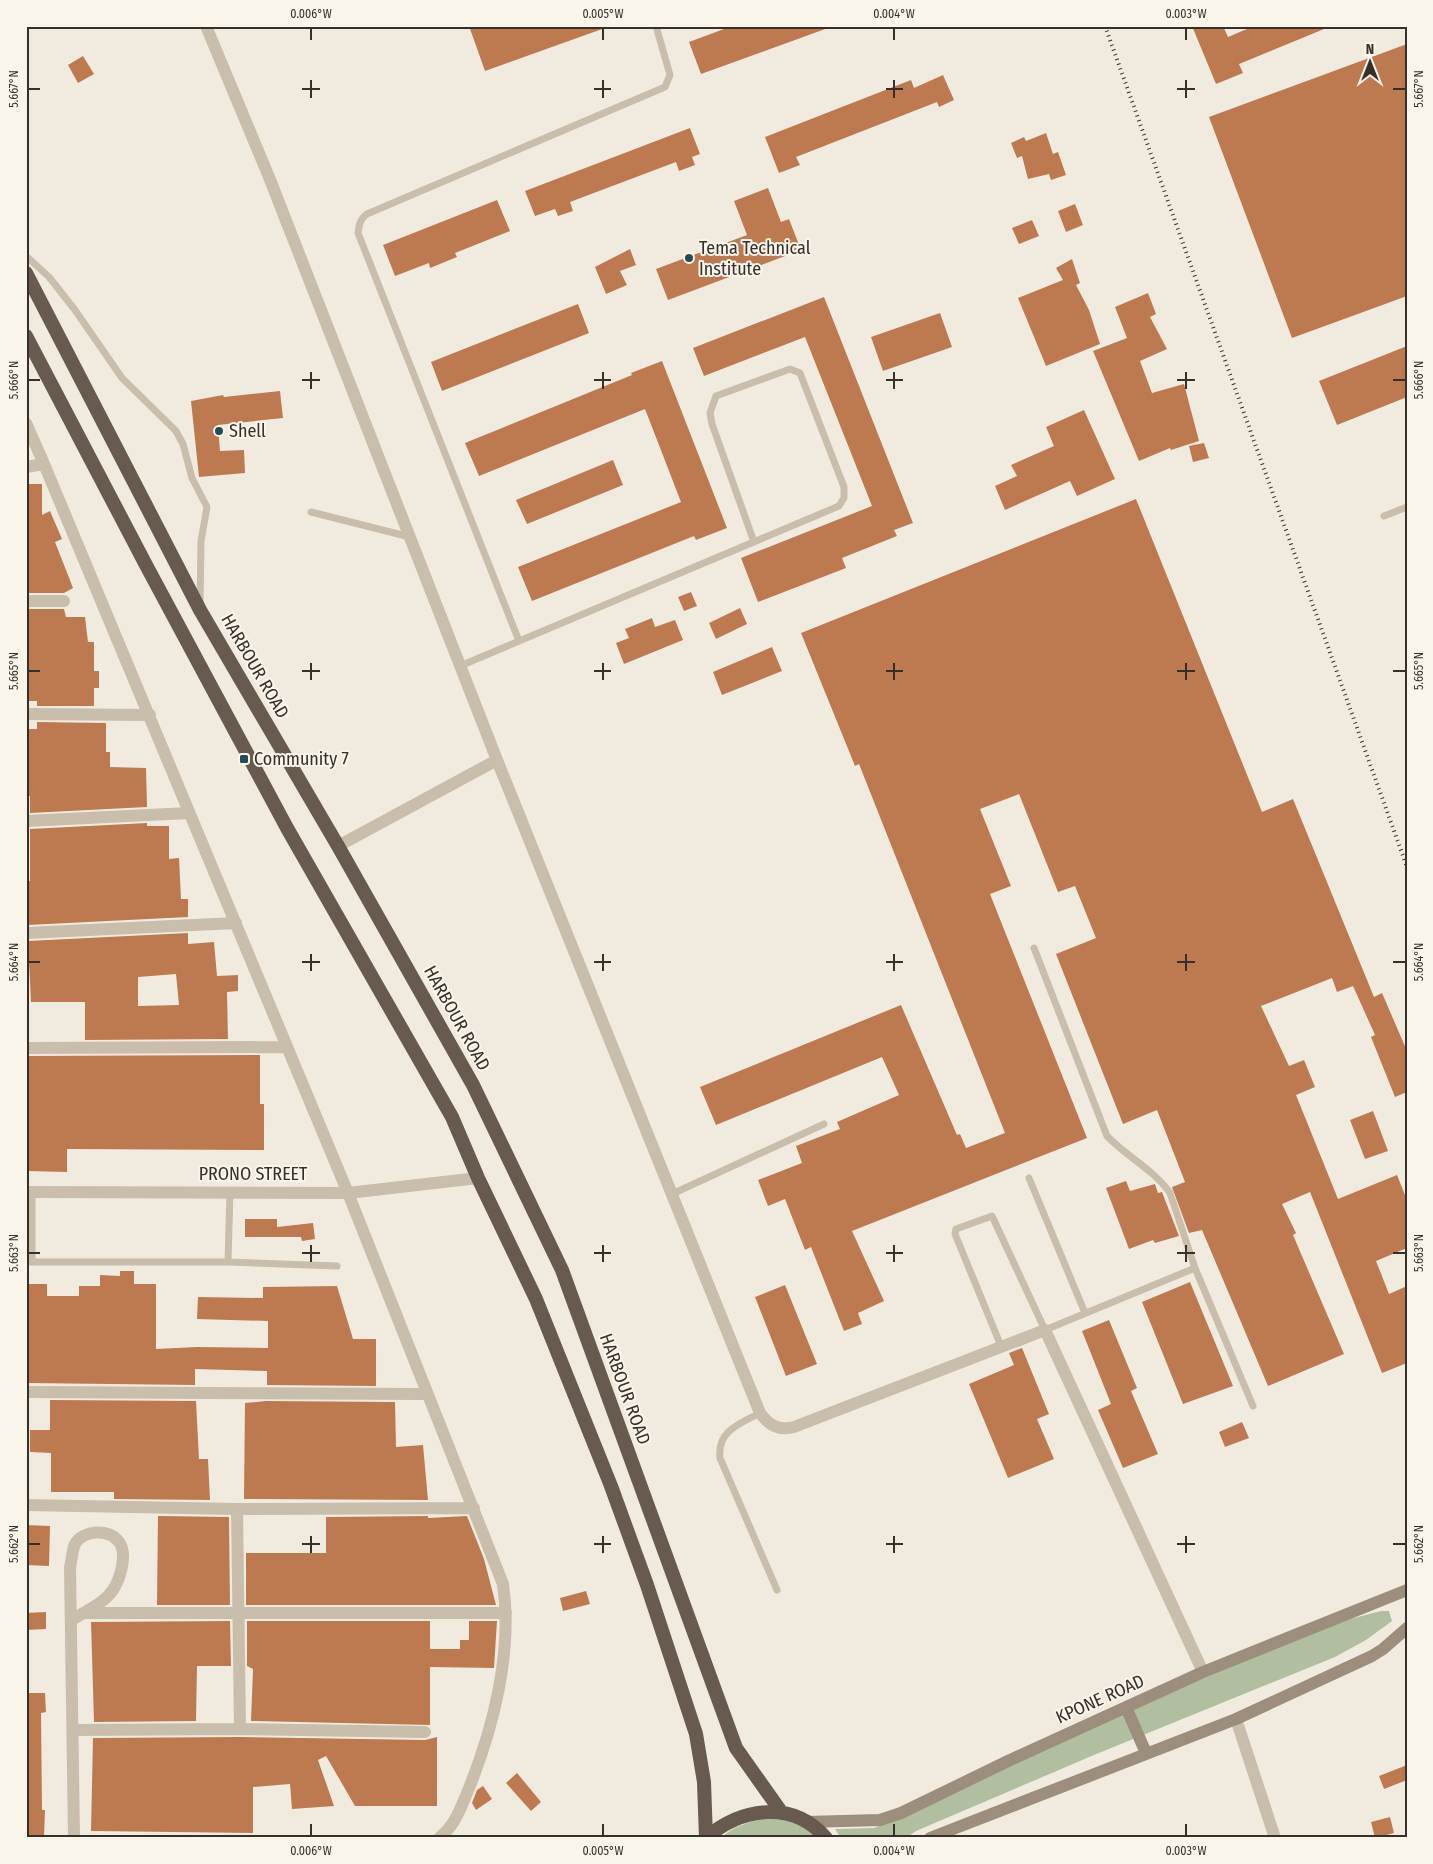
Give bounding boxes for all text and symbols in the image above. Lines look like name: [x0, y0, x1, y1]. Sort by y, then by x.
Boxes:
text: 0.006°W: [290, 7, 332, 21]
text: 0.005°W: [582, 7, 624, 21]
text: 0.004°W: [873, 7, 915, 21]
text: 0.003°W: [1165, 7, 1207, 21]
north arrow: [1346, 38, 1396, 88]
text: N: [1366, 41, 1374, 58]
text: 5.667°N: [7, 70, 21, 108]
text: 5.667°N: [1412, 70, 1426, 108]
place label: Tema Technical Institute: [699, 237, 811, 280]
marker: Tema Technical Institute: [683, 252, 695, 264]
text: 5.666°N: [7, 361, 21, 399]
text: 5.666°N: [1412, 361, 1426, 399]
place label: Shell: [229, 420, 266, 442]
marker: Shell: [213, 425, 225, 437]
street label: HARBOUR ROAD: [216, 610, 294, 722]
text: 5.665°N: [7, 652, 21, 690]
text: 5.665°N: [1412, 652, 1426, 690]
place label: Community 7: [254, 748, 349, 770]
marker: Community 7: [238, 753, 250, 765]
text: 5.664°N: [7, 943, 21, 981]
text: 5.664°N: [1412, 943, 1426, 981]
street label: HARBOUR ROAD: [419, 962, 495, 1074]
street label: PRONO STREET: [199, 1163, 308, 1185]
text: 5.663°N: [7, 1234, 21, 1272]
text: 5.663°N: [1412, 1234, 1426, 1272]
street label: HARBOUR ROAD: [595, 1330, 655, 1448]
text: 5.662°N: [7, 1525, 21, 1563]
text: 5.662°N: [1412, 1525, 1426, 1563]
street label: KPONE ROAD: [1052, 1670, 1148, 1728]
text: 0.006°W: [290, 1844, 332, 1858]
text: 0.005°W: [582, 1844, 624, 1858]
text: 0.004°W: [873, 1844, 915, 1858]
text: 0.003°W: [1165, 1844, 1207, 1858]

